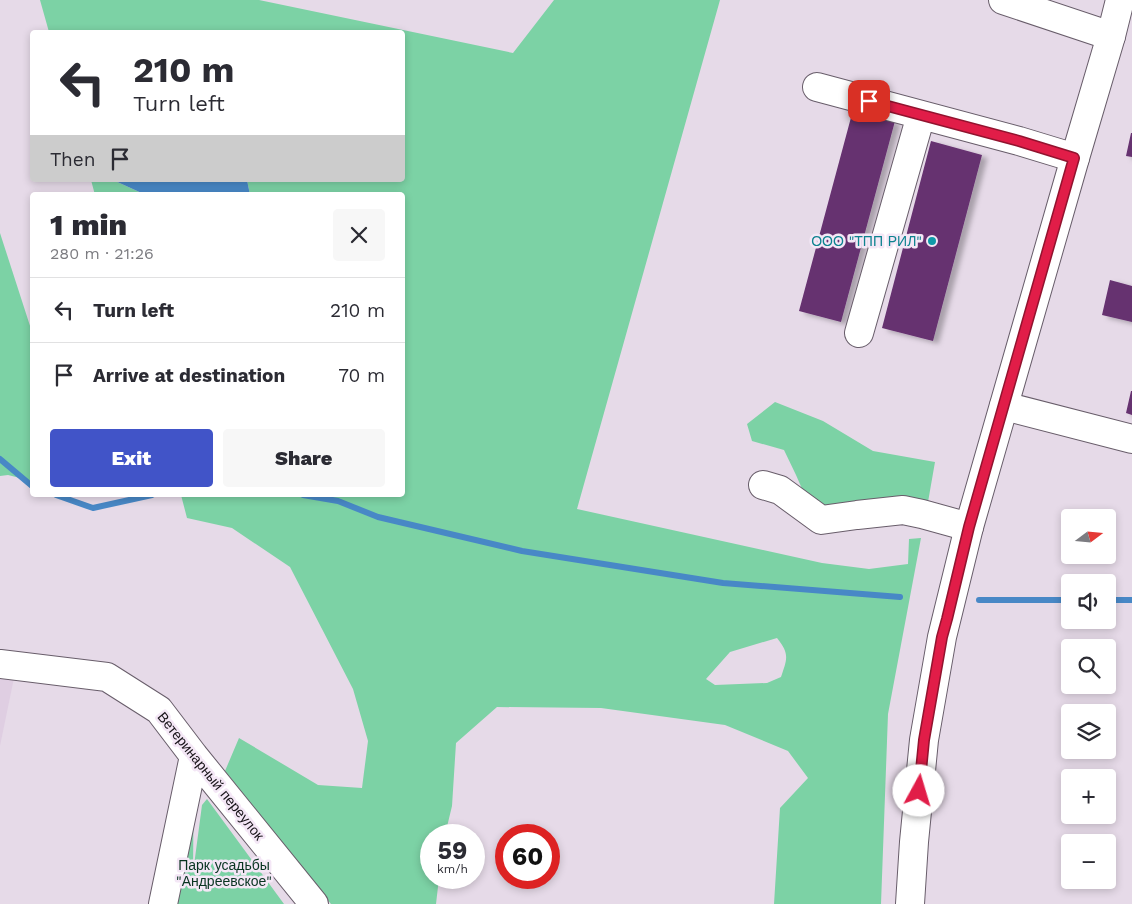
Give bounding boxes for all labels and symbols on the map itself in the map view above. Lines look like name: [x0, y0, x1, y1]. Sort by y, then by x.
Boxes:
pin: [848, 80, 890, 122]
place label: ООО "ТПП РИЛ": [811, 233, 922, 249]
marker: ООО "ТПП РИЛ": [926, 235, 938, 247]
north arrow: [1061, 509, 1116, 564]
street label: Ветеринарный переулок: [155, 709, 268, 844]
position arrow: [892, 764, 944, 816]
speed limit sign: 60: [495, 824, 560, 889]
park label: Парк усадьбы "Андреевское": [176, 857, 272, 889]

